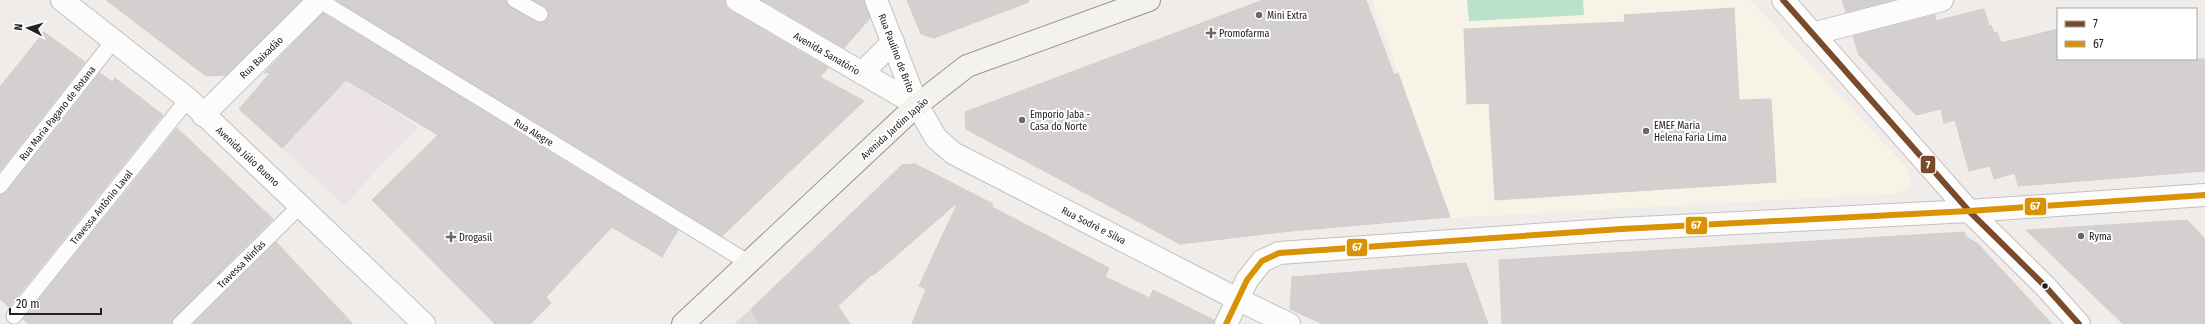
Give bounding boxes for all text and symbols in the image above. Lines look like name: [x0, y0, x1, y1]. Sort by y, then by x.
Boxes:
north arrow: [8, 8, 48, 48]
legend: [2057, 8, 2197, 60]
marker: Mini Extra: [1254, 10, 1264, 20]
place label: Mini Extra: [1267, 10, 1307, 22]
street label: Rua Paulino de Brito: [876, 12, 917, 94]
text: 7: [2093, 17, 2098, 31]
text: N: [12, 23, 25, 31]
marker: Promofarma: [1206, 28, 1216, 38]
place label: Promofarma: [1219, 28, 1269, 40]
street label: Avenida Sanatório: [791, 30, 862, 78]
street label: Rua Baixadão: [238, 34, 286, 81]
text: 67: [2093, 37, 2104, 51]
street label: Rua Maria Pagano de Botana: [17, 64, 98, 163]
street label: Avenida Jardim Japão: [858, 95, 931, 162]
place label: Emporio Jaba - Casa do Norte: [1030, 109, 1091, 133]
marker: Emporio Jaba - Casa do Norte: [1017, 115, 1027, 125]
street label: Rua Alegre: [512, 116, 555, 149]
place label: EMEF Maria Helena Faria Lima: [1654, 120, 1727, 144]
street label: Avenida Júlio Buono: [213, 124, 282, 189]
marker: EMEF Maria Helena Faria Lima: [1641, 126, 1651, 136]
line badge: 7: [1920, 155, 1936, 174]
text: 7: [1926, 159, 1931, 172]
street label: Travessa Antônio Laval: [68, 168, 136, 247]
line badge: 67: [2024, 197, 2047, 216]
text: 67: [2030, 200, 2040, 213]
street label: Rua Sodré e Silva: [1059, 205, 1128, 247]
line badge: 67: [1685, 216, 1708, 235]
text: 67: [1691, 219, 1701, 232]
marker: Ryma: [2076, 231, 2086, 241]
place label: Ryma: [2089, 231, 2112, 243]
marker: Drogasil: [446, 232, 456, 242]
place label: Drogasil: [459, 232, 492, 244]
street label: Travessa Ninfas: [215, 238, 268, 291]
line badge: 67: [1346, 238, 1368, 257]
text: 67: [1352, 241, 1362, 254]
unlabelled marker: [2040, 281, 2050, 291]
scale bar: [10, 290, 101, 316]
text: 20 m: [16, 297, 40, 311]

